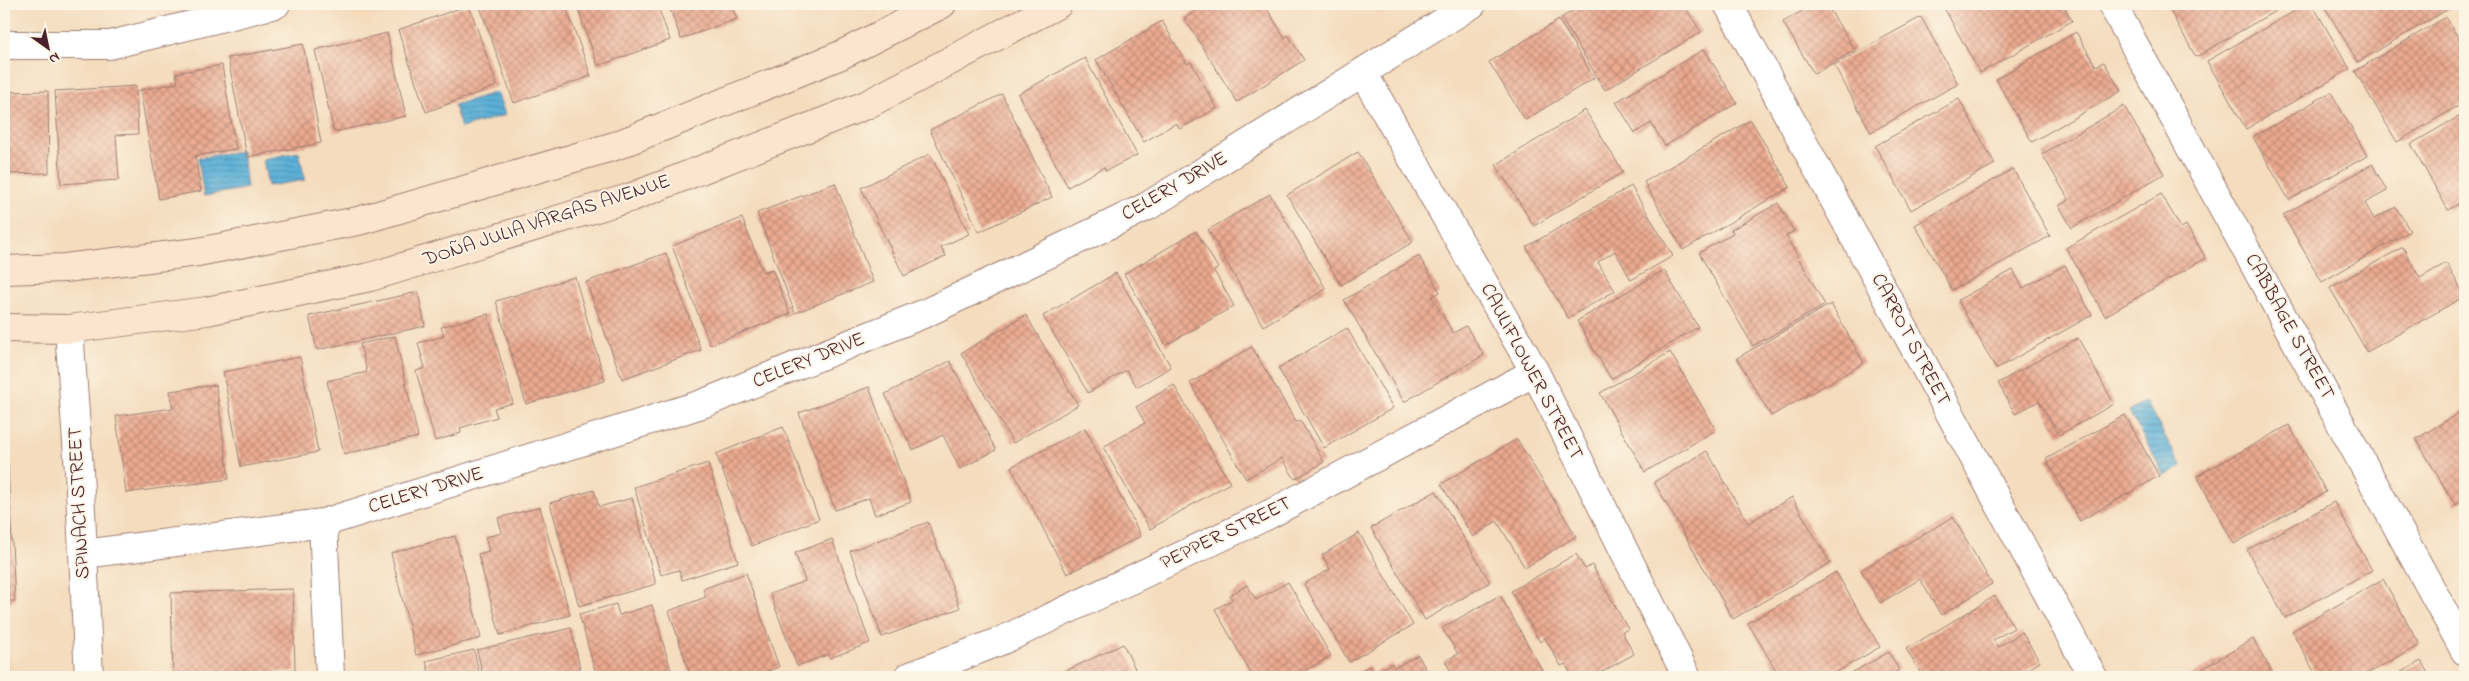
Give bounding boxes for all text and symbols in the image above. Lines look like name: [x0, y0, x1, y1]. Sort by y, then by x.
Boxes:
north arrow: [22, 22, 72, 72]
text: N: [45, 46, 64, 69]
street label: CELERY DRIVE: [1116, 145, 1234, 229]
street label: DOÑA JULIA VARGAS AVENUE: [419, 167, 674, 275]
street label: CABBAGE STREET: [2237, 249, 2341, 405]
street label: CARROT STREET: [1863, 269, 1957, 411]
street label: CAULIFLOWER STREET: [1472, 279, 1590, 465]
street label: CELERY DRIVE: [749, 325, 869, 397]
street label: SPINACH STREET: [62, 426, 98, 580]
street label: CELERY DRIVE: [365, 460, 487, 522]
street label: PEPPER STREET: [1156, 490, 1296, 578]

